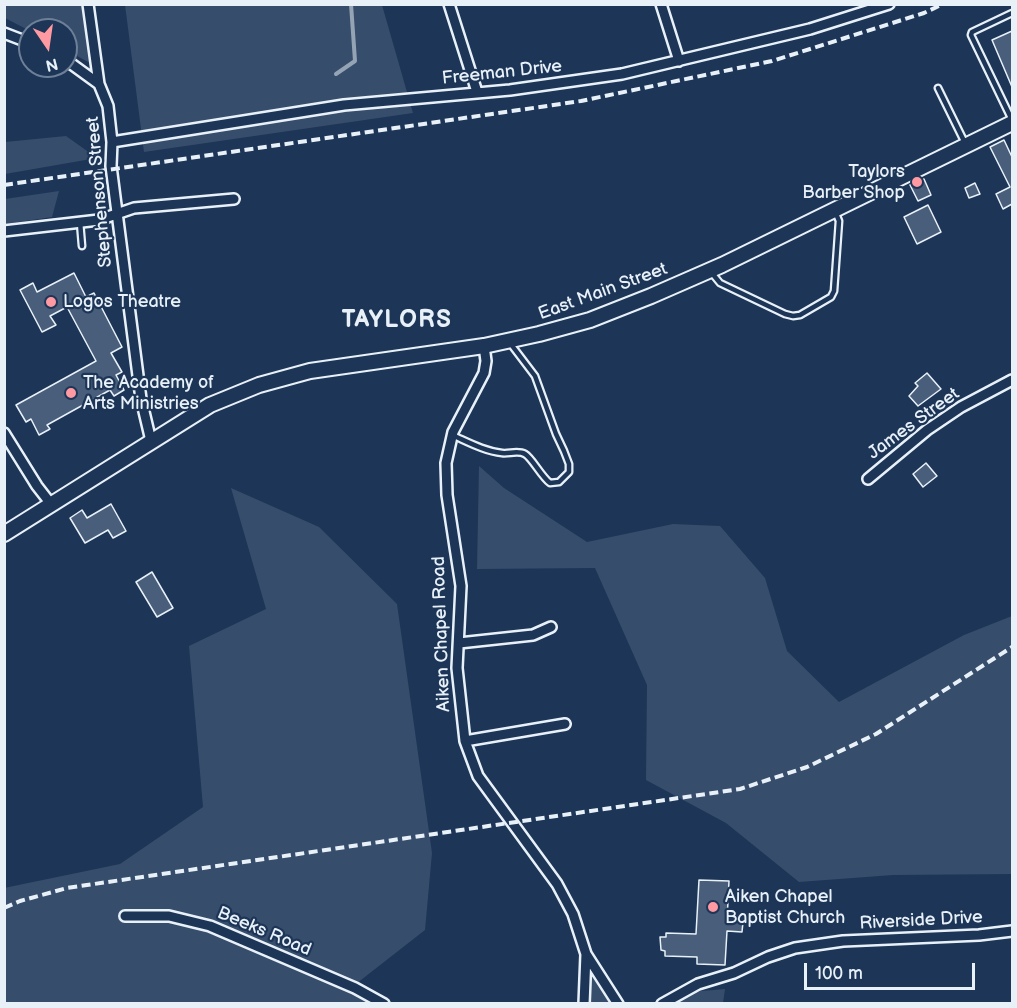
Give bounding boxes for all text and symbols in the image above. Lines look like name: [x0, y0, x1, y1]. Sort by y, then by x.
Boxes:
north arrow: [18, 18, 78, 78]
text: N: [44, 53, 60, 75]
street label: Freeman Drive: [441, 56, 563, 90]
street label: Stephenson Street: [83, 116, 117, 268]
place label: Taylors Barber Shop: [802, 161, 905, 204]
marker: Taylors Barber Shop: [910, 175, 924, 189]
street label: East Main Street: [536, 259, 670, 325]
place label: Logos Theatre: [63, 291, 181, 313]
marker: Logos Theatre: [44, 295, 58, 309]
district label: TAYLORS: [342, 307, 452, 335]
place label: The Academy of Arts Ministries: [83, 372, 214, 415]
street label: James Street: [864, 384, 964, 464]
marker: The Academy of Arts Ministries: [64, 386, 78, 400]
street label: Aiken Chapel Road: [428, 556, 456, 712]
place label: Aiken Chapel Baptist Church: [725, 886, 845, 928]
marker: Aiken Chapel Baptist Church: [706, 900, 720, 914]
street label: Beeks Road: [214, 903, 314, 961]
street label: Riverside Drive: [859, 907, 983, 935]
scale bar: [807, 951, 978, 989]
text: 100 m: [815, 963, 863, 984]

